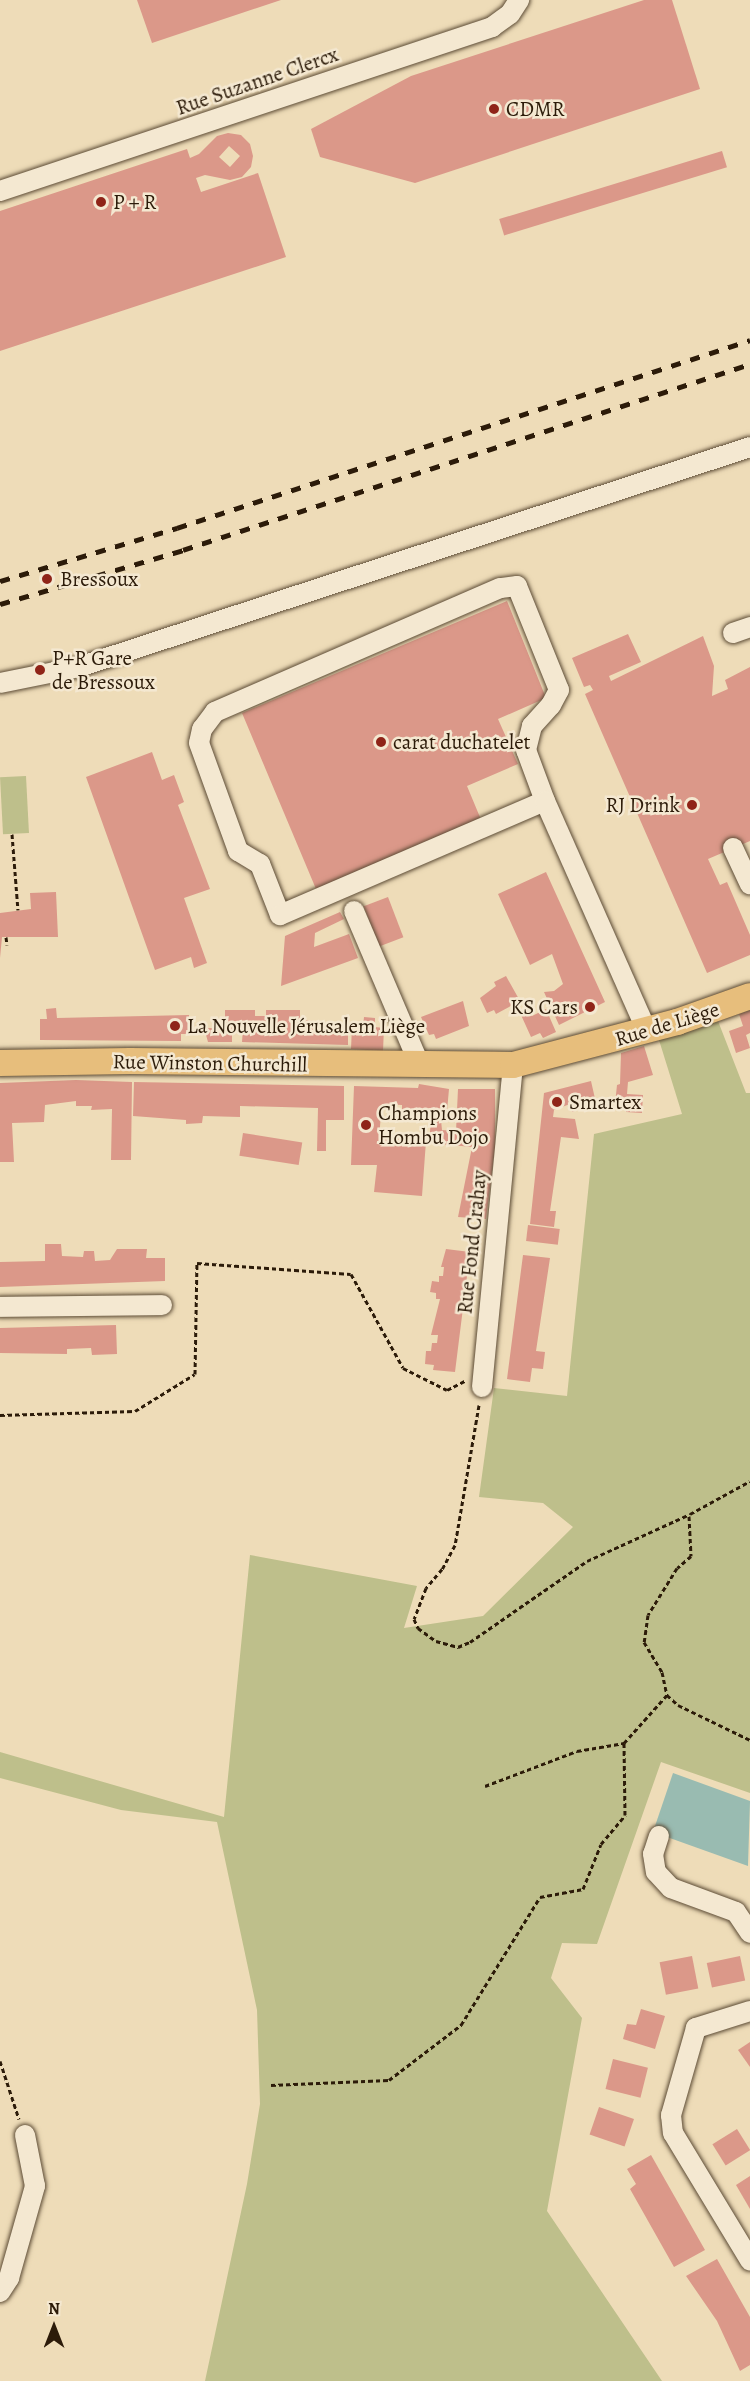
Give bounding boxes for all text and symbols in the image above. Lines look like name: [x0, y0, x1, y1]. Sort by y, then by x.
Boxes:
street label: Rue Suzanne Clercx: [173, 41, 341, 121]
place label: CDMR: [506, 96, 565, 122]
marker: CDMR: [487, 102, 501, 116]
place label: P + R: [113, 189, 156, 215]
marker: P + R: [94, 195, 108, 209]
place label: Bressoux: [60, 566, 138, 592]
marker: Bressoux: [38, 570, 56, 588]
place label: P+R Gare de Bressoux: [52, 645, 155, 695]
marker: P+R Gare de Bressoux: [33, 663, 47, 677]
place label: carat duchatelet: [393, 729, 531, 755]
marker: carat duchatelet: [374, 735, 388, 749]
place label: RJ Drink: [605, 792, 680, 818]
marker: RJ Drink: [685, 798, 699, 812]
place label: KS Cars: [510, 994, 578, 1020]
street label: Rue de Liège: [612, 996, 722, 1052]
marker: KS Cars: [583, 1000, 597, 1014]
place label: La Nouvelle Jérusalem Liège: [187, 1013, 425, 1039]
marker: La Nouvelle Jérusalem Liège: [168, 1019, 182, 1033]
street label: Rue Winston Churchill: [112, 1049, 308, 1077]
place label: Smartex: [569, 1089, 641, 1115]
marker: Smartex: [550, 1095, 564, 1109]
place label: Champions Hombu Dojo: [378, 1100, 488, 1150]
marker: Champions Hombu Dojo: [359, 1118, 373, 1132]
street label: Rue Fond Crahay: [452, 1169, 492, 1315]
north arrow: [24, 2297, 84, 2357]
text: N: [48, 2298, 60, 2320]

